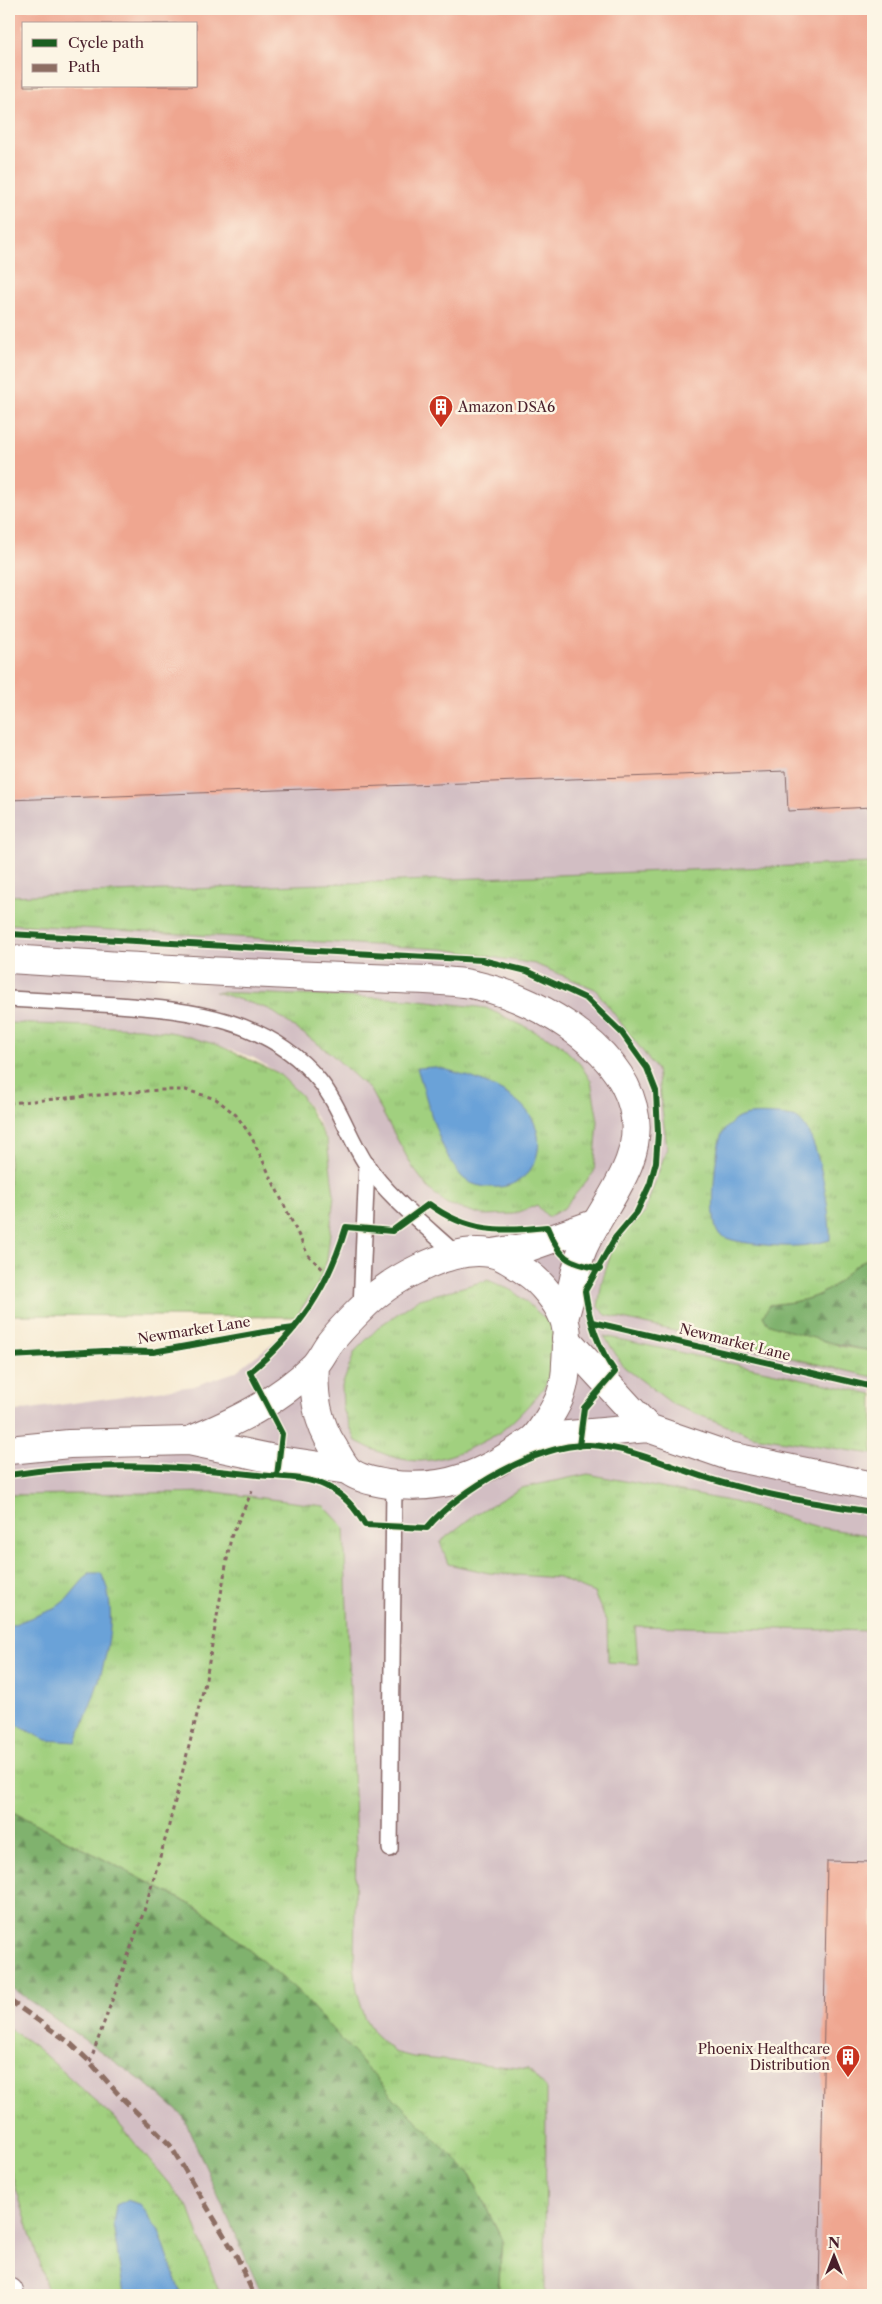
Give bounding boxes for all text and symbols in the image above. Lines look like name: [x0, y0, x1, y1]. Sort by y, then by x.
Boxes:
legend: [22, 22, 198, 88]
text: Cycle path: [68, 33, 145, 52]
text: Path: [68, 57, 101, 76]
building icon: Amazon DSA6: [428, 394, 454, 428]
place label: Amazon DSA6: [457, 398, 555, 416]
street label: Newmarket Lane: [136, 1312, 252, 1348]
street label: Newmarket Lane: [678, 1319, 793, 1365]
place label: Phoenix Healthcare Distribution: [698, 2040, 830, 2074]
building icon: Phoenix Healthcare Distribution: [835, 2044, 861, 2078]
north arrow: [810, 2232, 860, 2282]
text: N: [828, 2234, 840, 2252]

